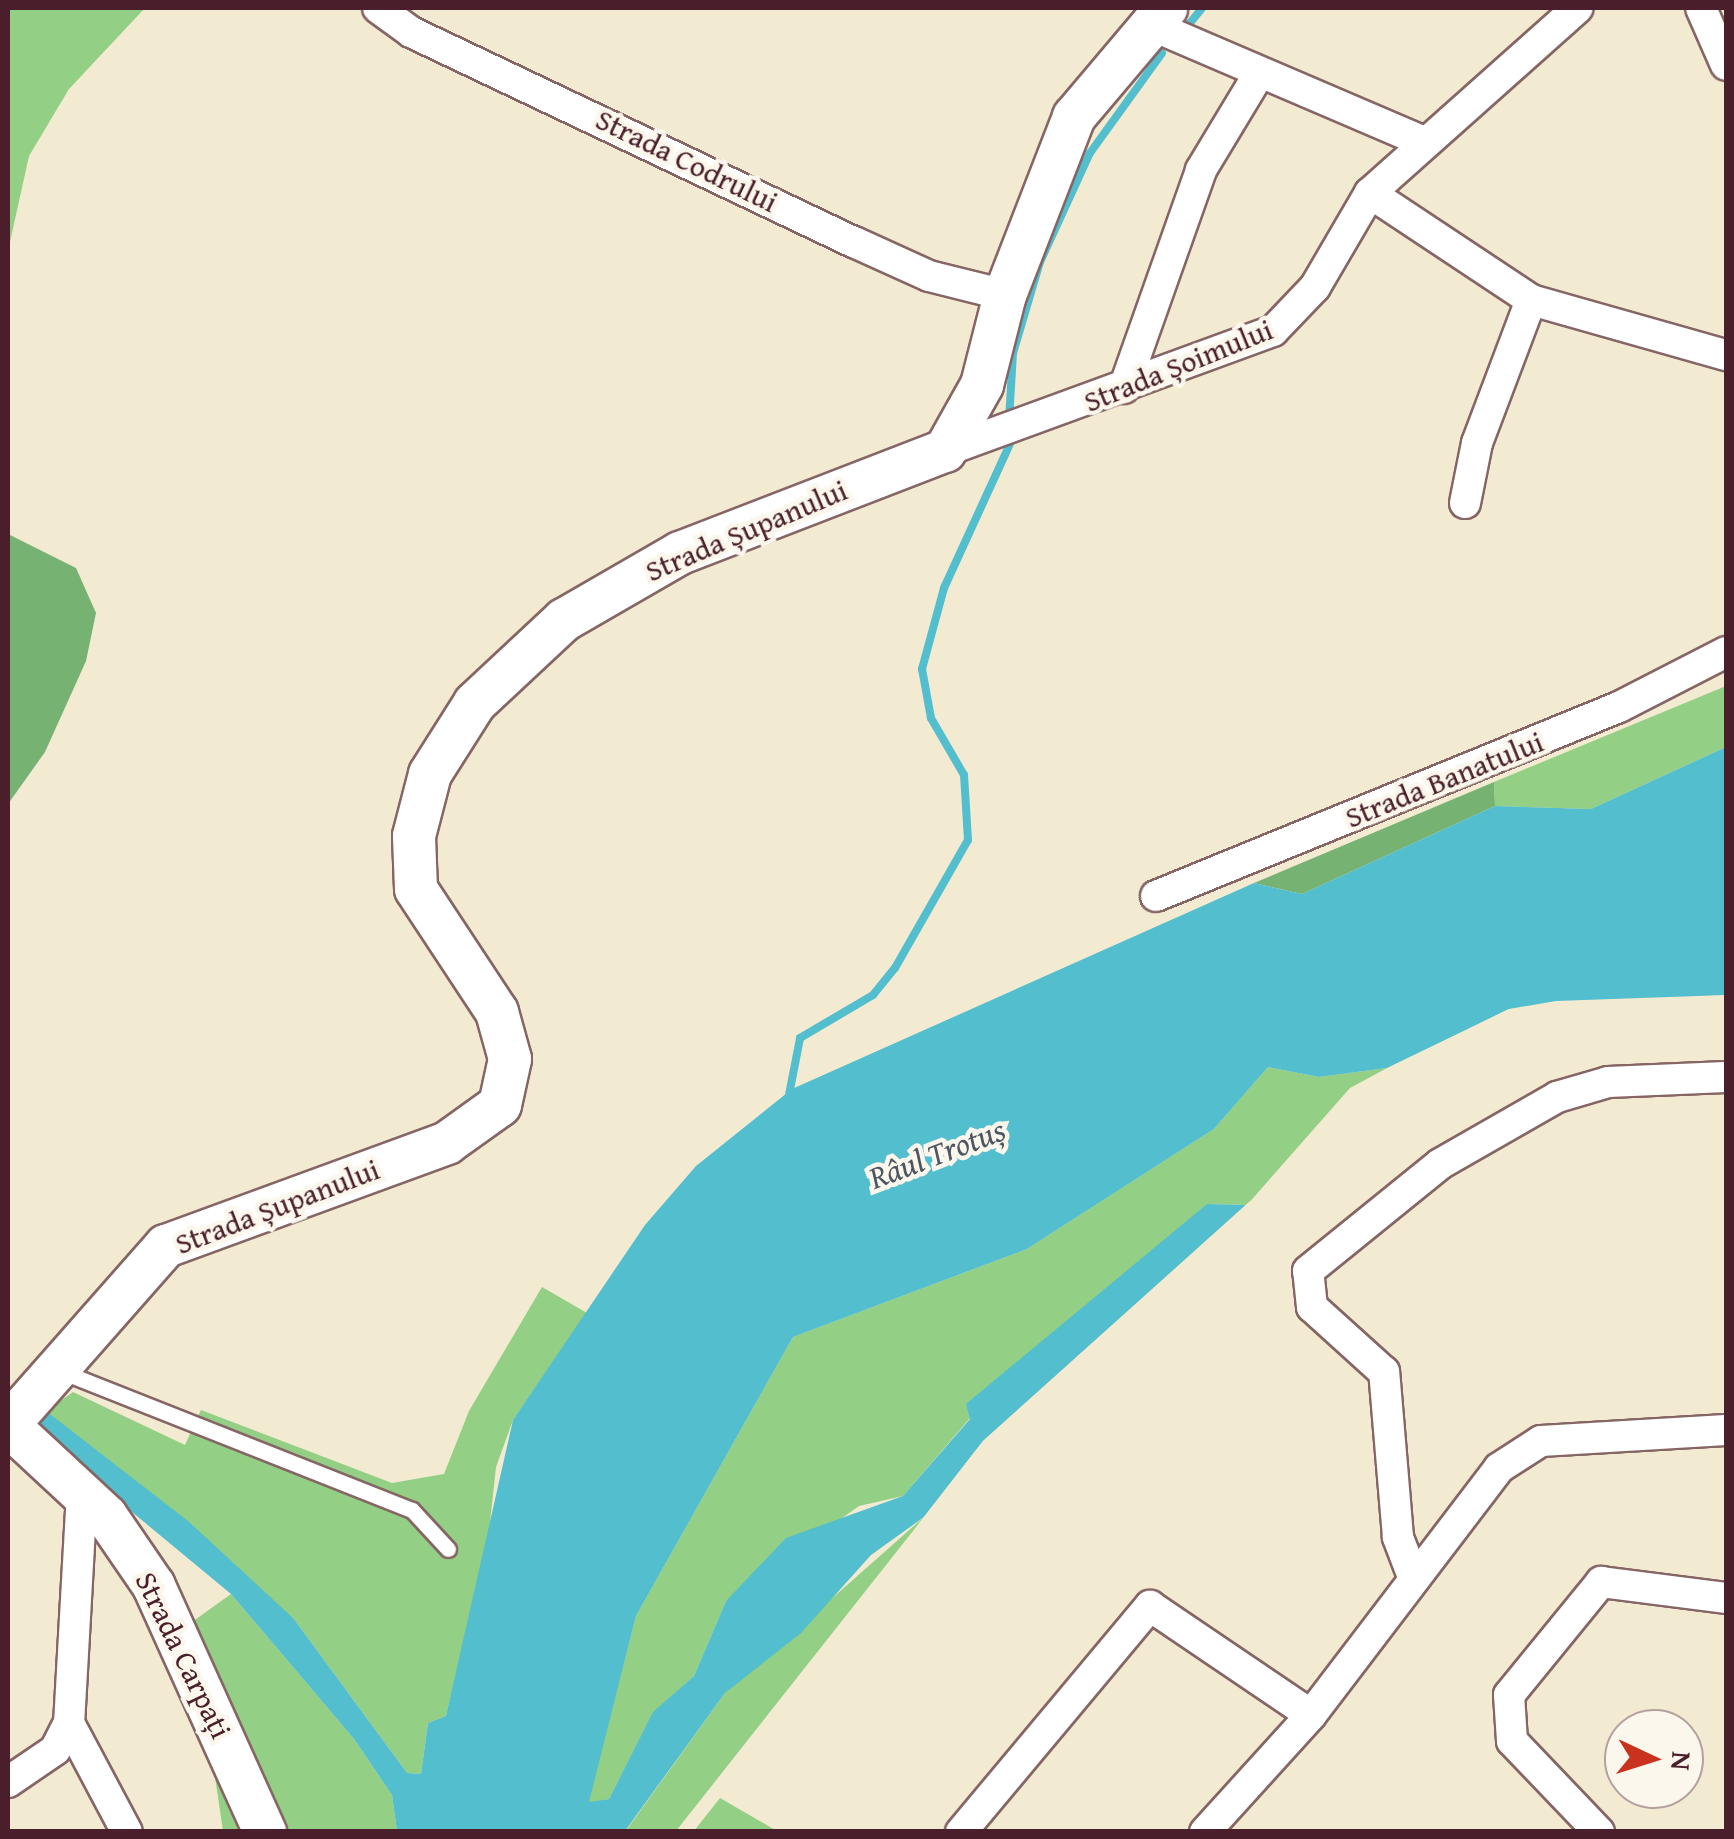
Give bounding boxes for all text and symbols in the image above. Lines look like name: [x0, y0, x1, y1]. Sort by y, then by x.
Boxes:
street label: Strada Codrului: [590, 101, 784, 219]
street label: Strada Șoimului: [1078, 311, 1278, 419]
street label: Strada Șupanului: [640, 471, 852, 589]
street label: Strada Banatului: [1340, 723, 1548, 835]
water label: Râul Trotuș: [863, 1110, 1011, 1198]
street label: Strada Șupanului: [170, 1151, 384, 1261]
street label: Strada Carpați: [128, 1566, 240, 1744]
north arrow: [1604, 1709, 1704, 1809]
text: N: [1661, 1750, 1704, 1772]

